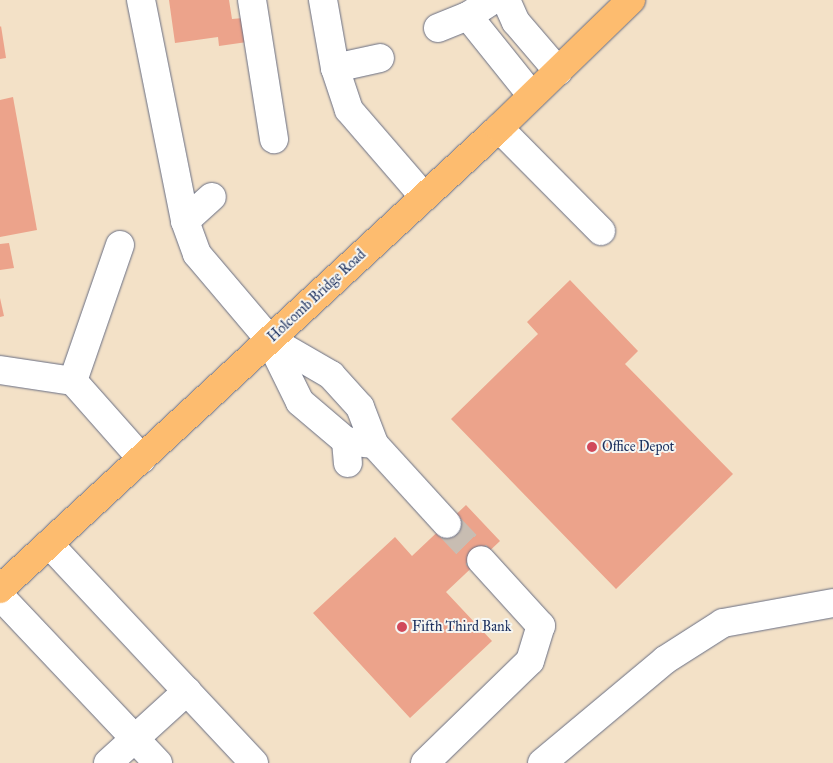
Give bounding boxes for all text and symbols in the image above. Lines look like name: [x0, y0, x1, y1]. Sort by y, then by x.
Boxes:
street label: Holcomb Bridge Road: [265, 246, 369, 346]
place label: Office Depot: [602, 439, 675, 455]
marker: Office Depot: [586, 441, 598, 453]
place label: Fifth Third Bank: [412, 619, 511, 635]
marker: Fifth Third Bank: [396, 621, 408, 633]

